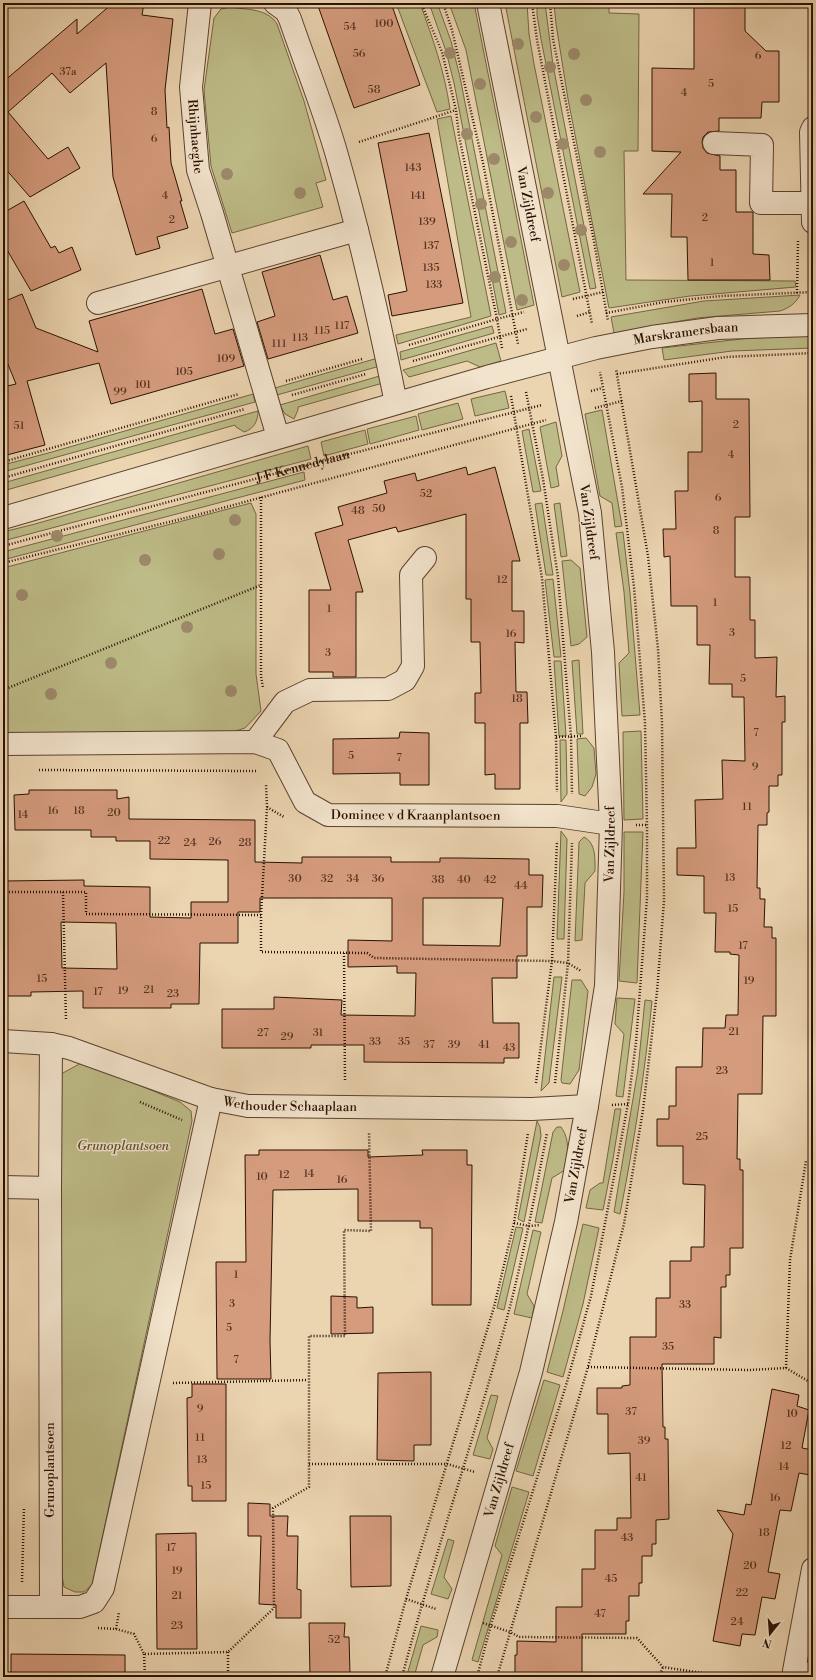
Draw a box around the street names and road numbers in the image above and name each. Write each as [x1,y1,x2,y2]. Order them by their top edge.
street label: Rhijnhaeghe [184,98,207,176]
street label: Van Zijldreef [513,164,543,244]
street label: Marskramersbaan [632,319,739,349]
street label: J F Kennedylaan [253,446,352,487]
street label: Van Zijldreef [576,482,602,562]
street label: Van Zijldreef [601,804,619,884]
street label: Dominee v d Kraanplantsoen [331,807,501,824]
street label: Wethouder Schaaplaan [221,1093,357,1115]
street label: Van Zijldreef [561,1125,591,1206]
street label: Grunoplantsoen [42,1422,58,1518]
street label: Van Zijldreef [481,1440,518,1520]

